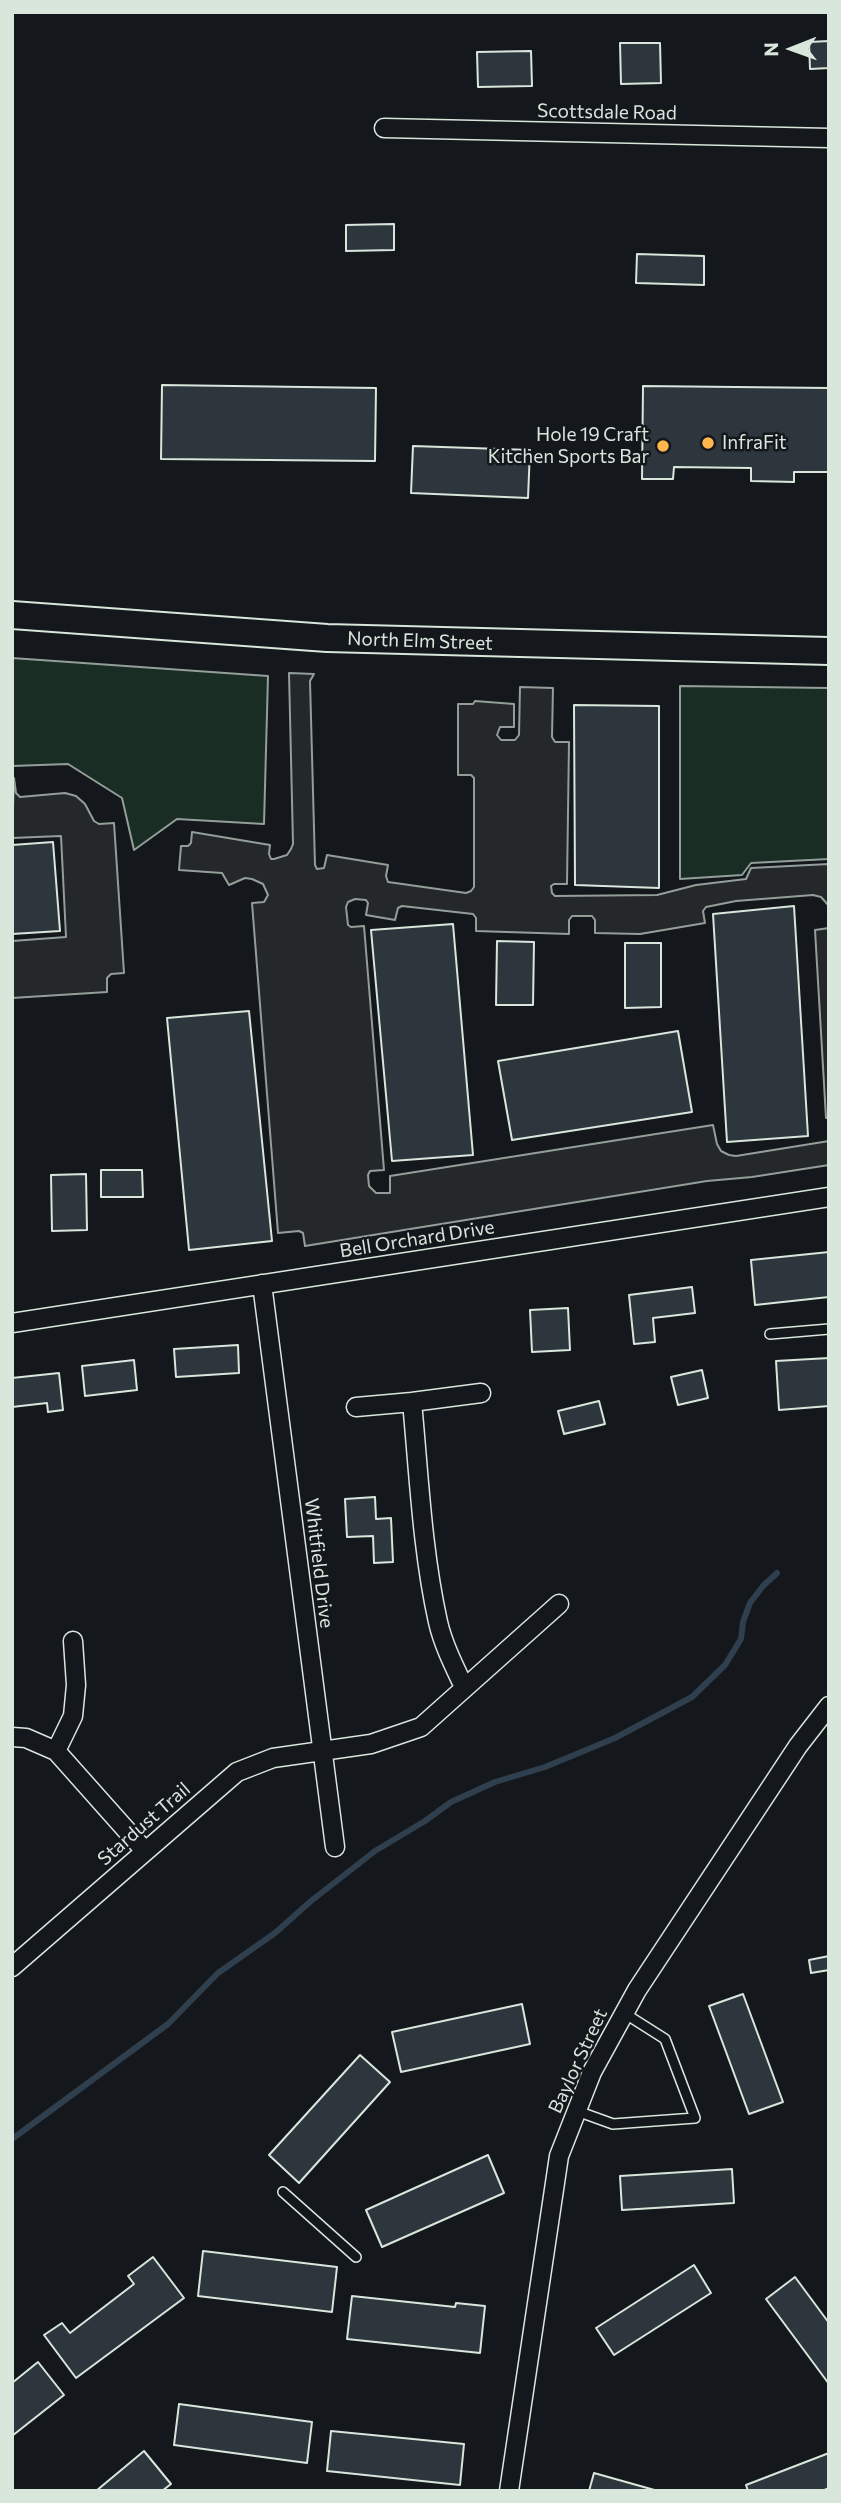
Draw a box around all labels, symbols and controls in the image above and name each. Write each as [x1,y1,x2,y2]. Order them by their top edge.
north arrow [757,14,827,84]
text: N [759,42,782,57]
street label: Scottsdale Road [537,99,677,125]
place label: Hole 19 Craft Kitchen Sports Bar [488,424,649,468]
place label: InfraFit [722,432,787,454]
marker: InfraFit [700,435,716,451]
marker: Hole 19 Craft Kitchen Sports Bar [655,438,671,454]
street label: North Elm Street [347,627,493,655]
street label: Bell Orchard Drive [338,1216,496,1262]
street label: Whitfield Drive [300,1497,338,1629]
street label: Stardust Trail [93,1778,195,1870]
street label: Baylor Street [544,2005,612,2117]

